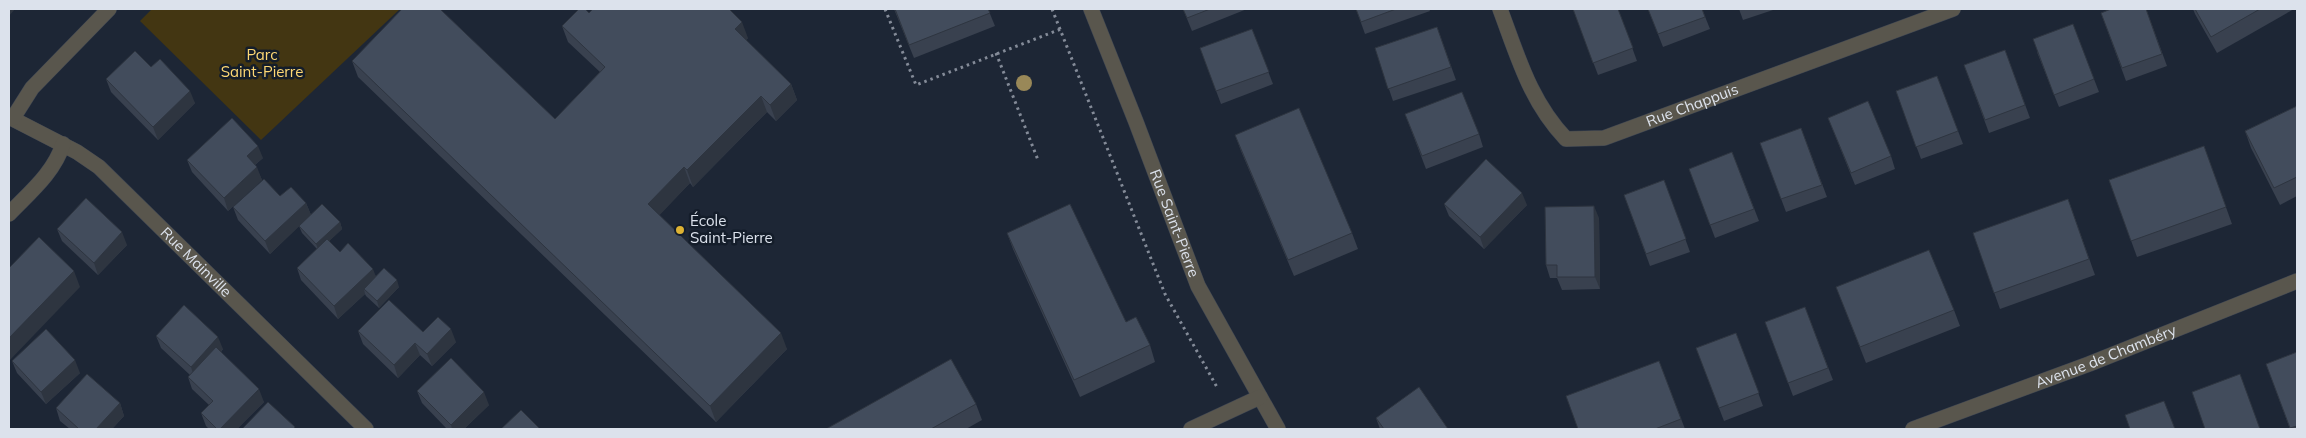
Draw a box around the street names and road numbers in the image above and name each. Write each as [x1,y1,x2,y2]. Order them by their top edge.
street label: Rue Chappuis [1643,79,1741,131]
street label: Rue Saint-Pierre [1146,167,1204,280]
street label: Rue Mainville [157,223,236,301]
street label: Avenue de Chambéry [2033,320,2179,392]

